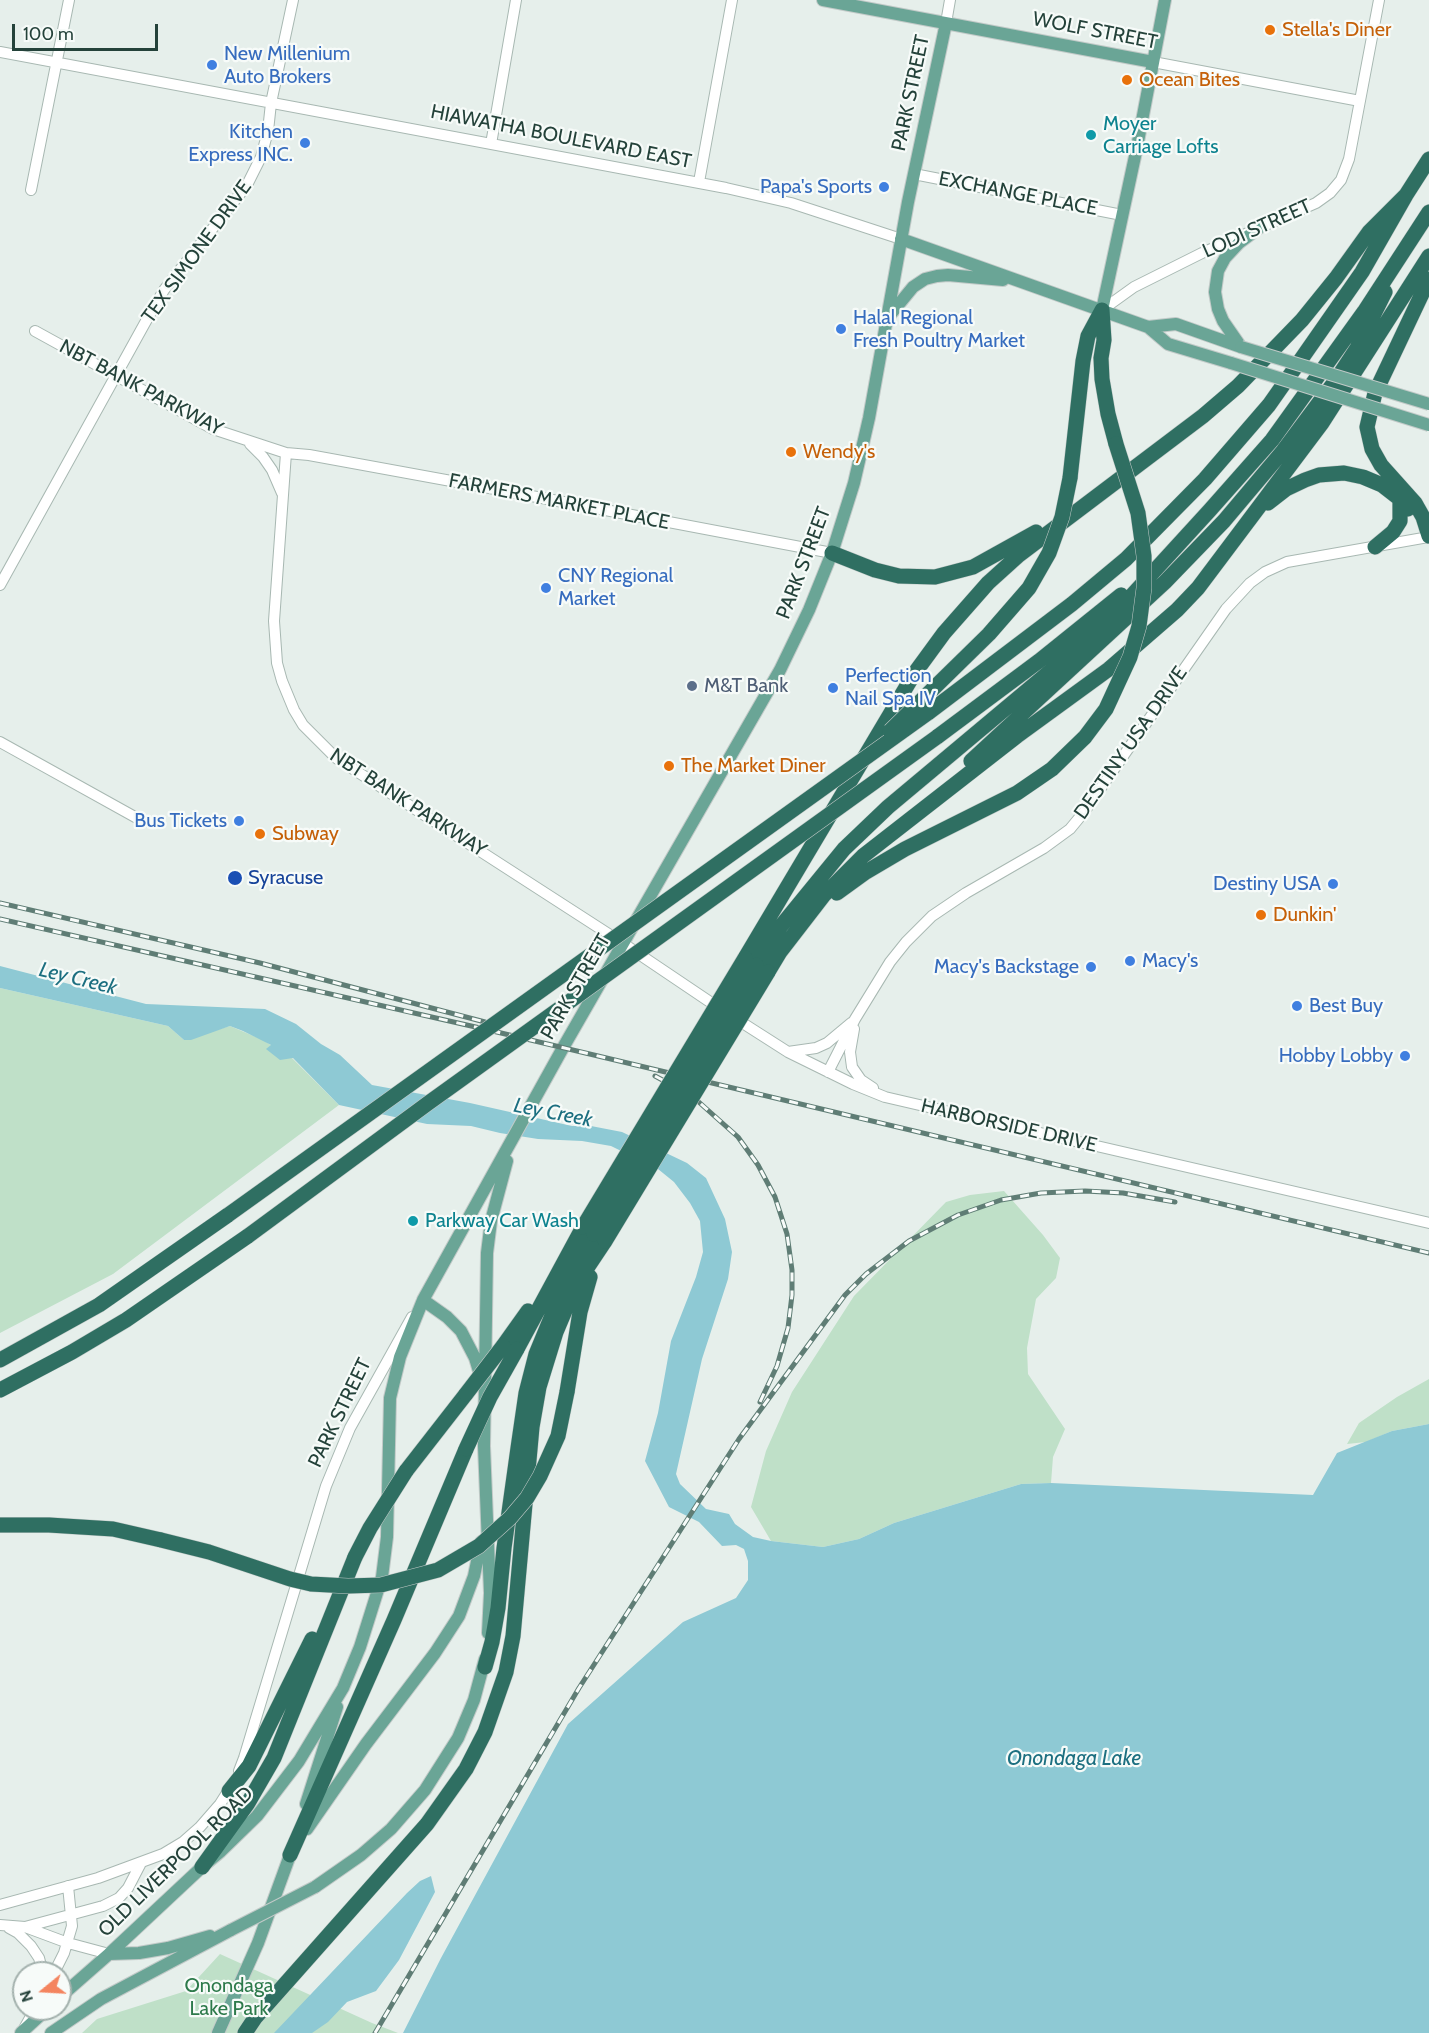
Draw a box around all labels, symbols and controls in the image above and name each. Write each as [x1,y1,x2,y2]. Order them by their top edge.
street label: WOLF STREET [1031,7,1159,55]
scale bar [15,12,160,50]
place label: Stella's Diner [1282,18,1391,42]
text: 100 m [23,23,74,45]
marker: Stella's Diner [1263,23,1277,37]
street label: PARK STREET [887,33,935,153]
place label: New Millenium Auto Brokers [224,42,350,89]
marker: New Millenium Auto Brokers [205,58,219,72]
place label: Ocean Bites [1139,68,1240,92]
marker: Ocean Bites [1120,73,1134,87]
street label: HIAWATHA BOULEVARD EAST [429,100,693,174]
place label: Moyer Carriage Lofts [1103,112,1218,159]
place label: Kitchen Express INC. [188,120,293,167]
marker: Moyer Carriage Lofts [1084,128,1098,142]
marker: Kitchen Express INC. [298,136,312,150]
street label: EXCHANGE PLACE [937,167,1099,221]
place label: Papa's Sports [760,175,872,199]
street label: TEX SIMONE DRIVE [137,176,257,328]
marker: Papa's Sports [877,180,891,194]
street label: LODI STREET [1199,194,1315,264]
place label: Halal Regional Fresh Poultry Market [853,306,1025,353]
marker: Halal Regional Fresh Poultry Market [834,322,848,336]
street label: NBT BANK PARKWAY [55,335,227,441]
place label: Wendy's [803,440,875,464]
marker: Wendy's [784,445,798,459]
street label: FARMERS MARKET PLACE [447,469,671,535]
street label: PARK STREET [772,504,836,622]
place label: CNY Regional Market [558,564,673,611]
marker: CNY Regional Market [539,581,553,595]
street label: DESTINY USA DRIVE [1069,662,1193,824]
place label: Perfection Nail Spa IV [845,664,936,711]
place label: M&T Bank [704,674,788,698]
marker: M&T Bank [685,679,699,693]
marker: Perfection Nail Spa IV [826,681,840,695]
street label: NBT BANK PARKWAY [325,743,491,863]
place label: The Market Diner [681,754,826,778]
marker: The Market Diner [662,759,676,773]
place label: Bus Tickets [134,809,227,833]
marker: Bus Tickets [232,814,246,828]
place label: Subway [272,822,339,846]
marker: Subway [253,827,267,841]
place label: Syracuse [248,866,323,890]
marker: Syracuse [226,869,244,887]
place label: Destiny USA [1213,872,1321,896]
marker: Destiny USA [1326,877,1340,891]
place label: Dunkin' [1273,903,1337,927]
marker: Dunkin' [1254,908,1268,922]
street label: PARK STREET [536,930,616,1044]
place label: Macy's [1142,949,1198,973]
marker: Macy's [1123,954,1137,968]
place label: Macy's Backstage [934,955,1079,979]
water label: Ley Creek [36,957,120,1001]
marker: Macy's Backstage [1084,960,1098,974]
place label: Best Buy [1309,994,1383,1018]
marker: Best Buy [1290,999,1304,1013]
place label: Hobby Lobby [1279,1044,1393,1068]
marker: Hobby Lobby [1398,1049,1412,1063]
water label: Ley Creek [512,1093,594,1133]
street label: HARBORSIDE DRIVE [919,1094,1099,1158]
place label: Parkway Car Wash [425,1209,579,1233]
marker: Parkway Car Wash [406,1214,420,1228]
street label: PARK STREET [303,1355,377,1471]
water label: Onondaga Lake [1007,1746,1141,1772]
street label: OLD LIVERPOOL ROAD [94,1782,258,1942]
north arrow [12,1961,72,2021]
park label: Onondaga Lake Park [185,1974,273,2021]
text: N [16,1988,37,2004]

